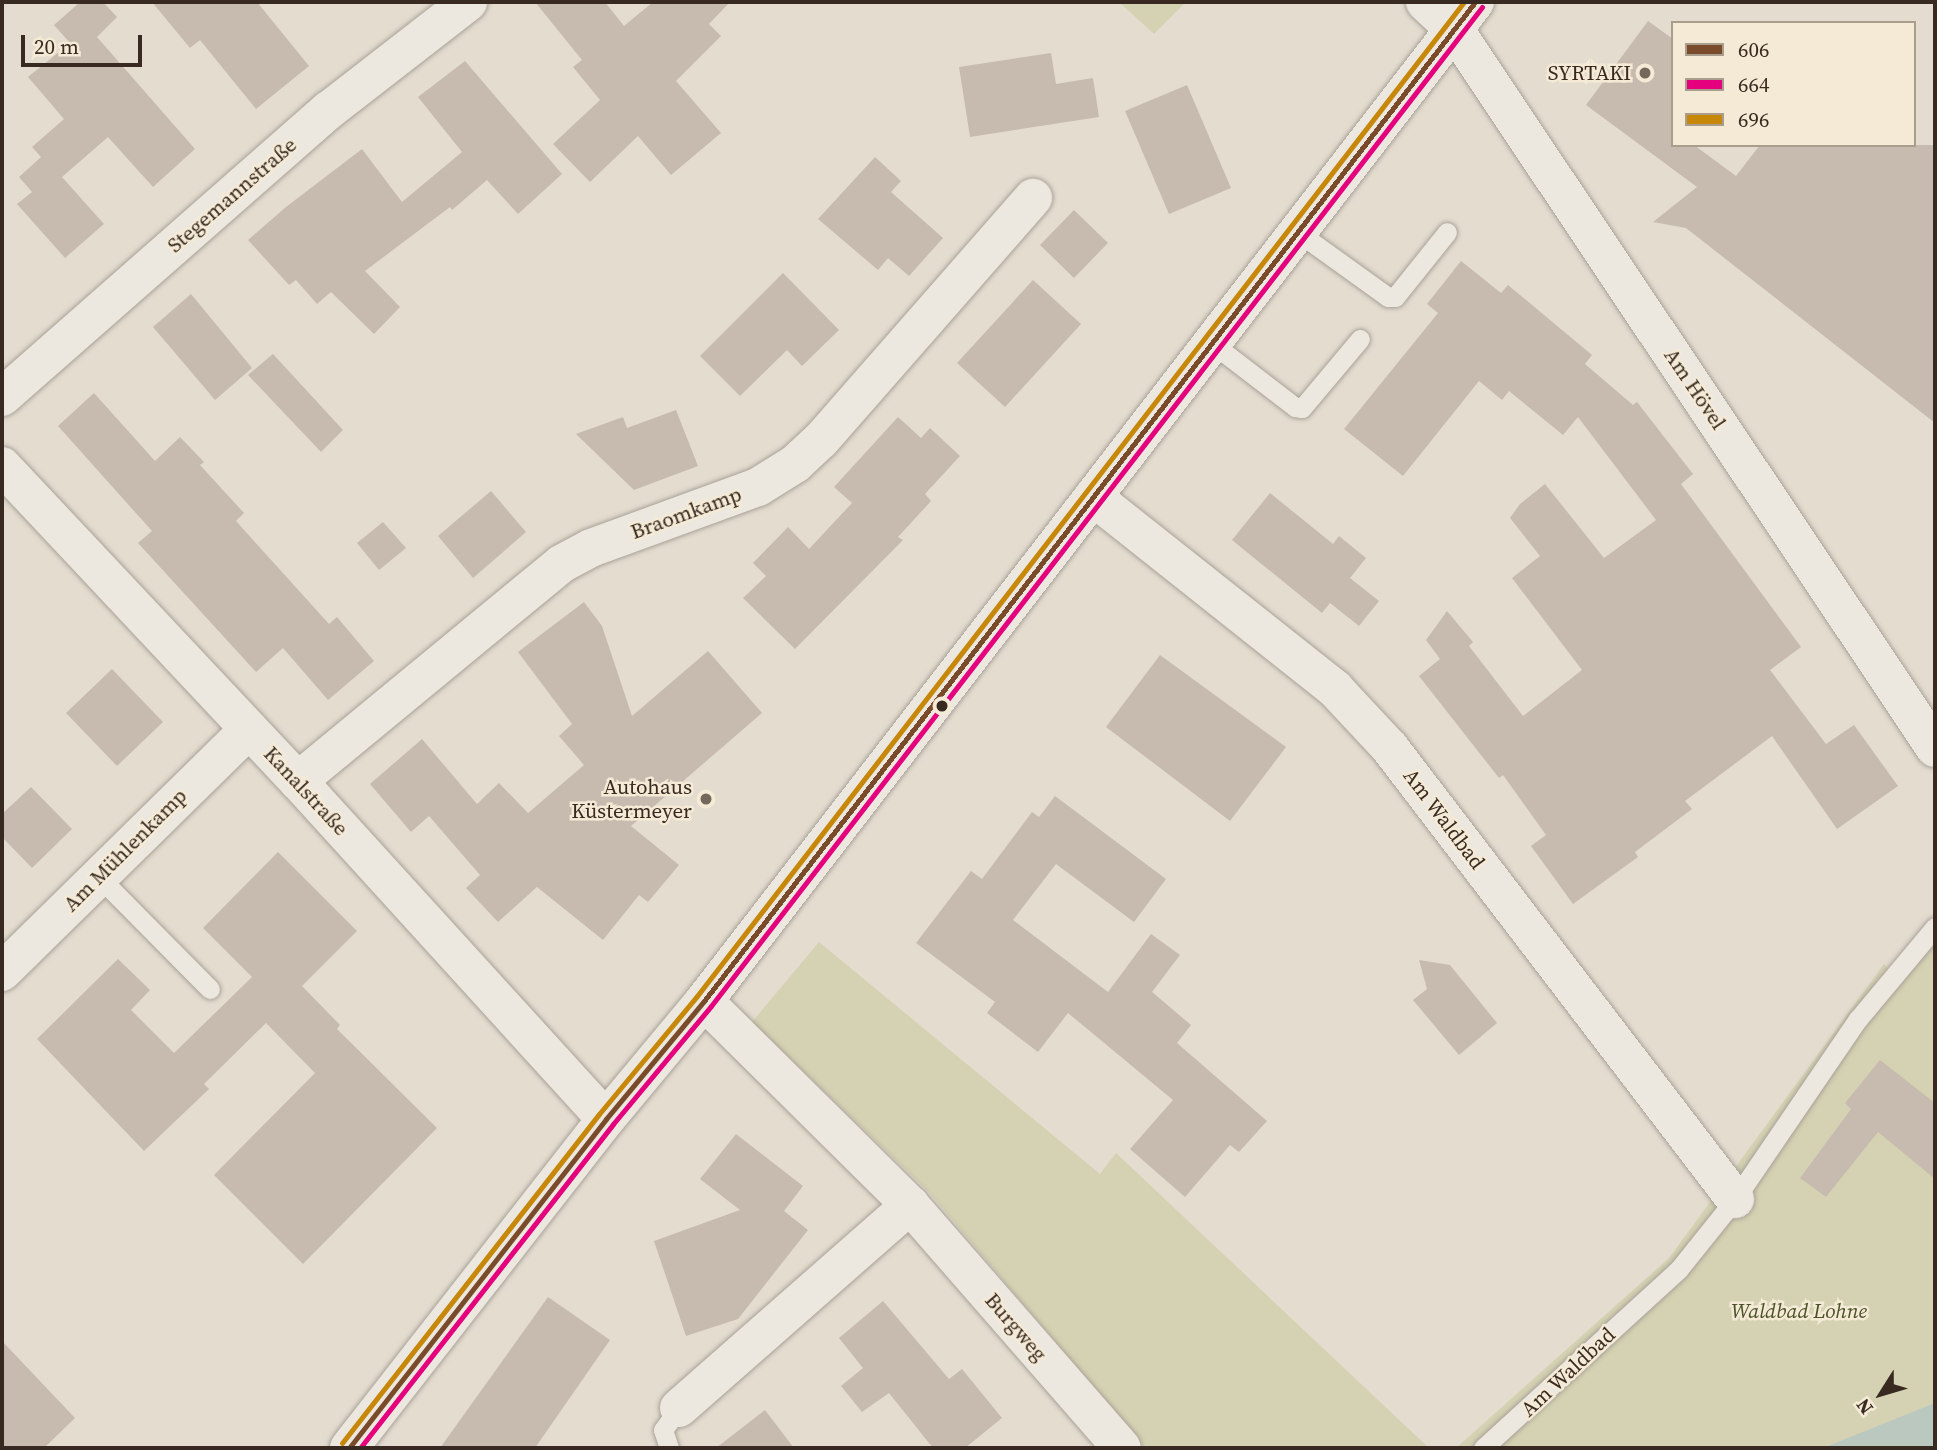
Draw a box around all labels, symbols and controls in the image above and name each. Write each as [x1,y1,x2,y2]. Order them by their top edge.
scale bar [24,21,145,65]
legend [1671,21,1916,147]
text: 20 m [34,32,79,61]
text: 606 [1738,35,1770,64]
place label: SYRTAKI [1548,60,1631,86]
marker: SYRTAKI [1637,65,1653,81]
text: 664 [1738,70,1770,99]
text: 696 [1738,105,1770,134]
street label: Stegemannstraße [162,132,302,258]
street label: Am Hövel [1659,344,1731,434]
street label: Braomkamp [627,481,745,545]
unlabelled marker [935,699,949,713]
street label: Kanalstraße [258,741,354,841]
street label: Am Waldbad [1398,763,1490,875]
place label: Autohaus Küstermeyer [571,774,692,824]
street label: Am Mühlenkamp [58,783,192,917]
marker: Autohaus Küstermeyer [698,791,714,807]
street label: Burgweg [980,1288,1052,1366]
park label: Waldbad Lohne [1731,1298,1867,1324]
street label: Am Waldbad [1516,1322,1620,1422]
north arrow [1846,1359,1916,1429]
text: N [1850,1393,1879,1420]

